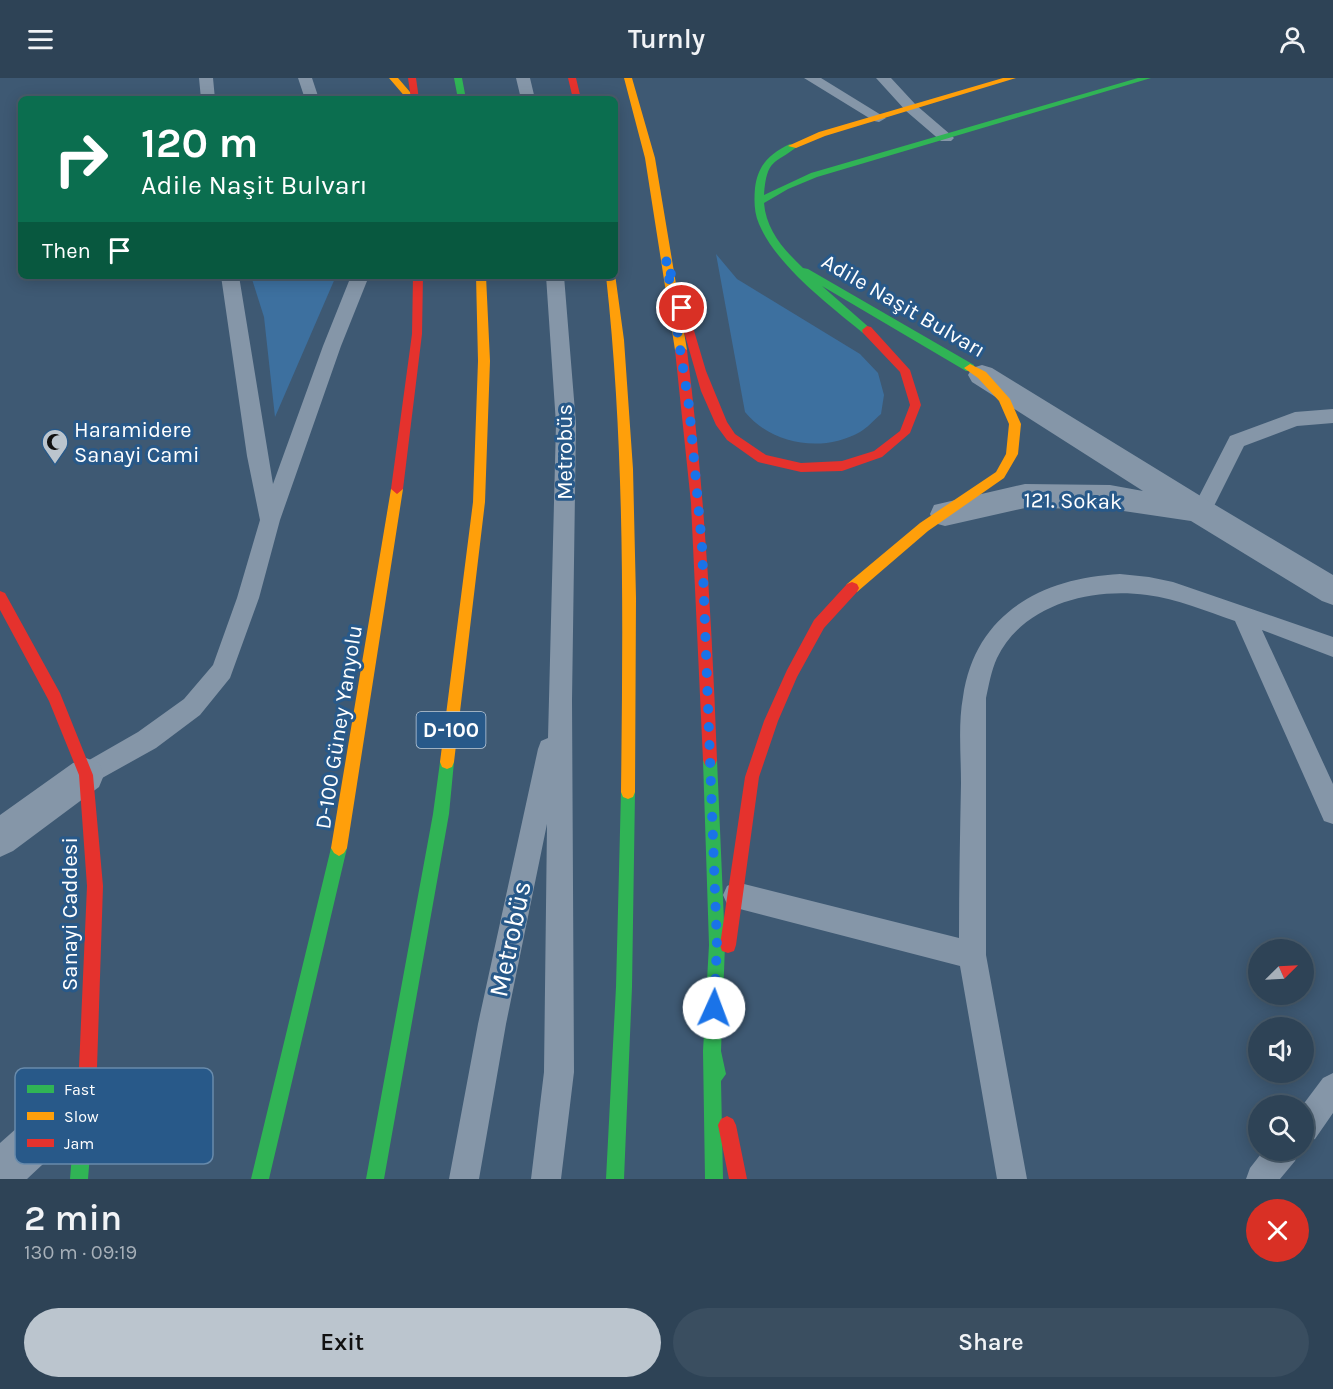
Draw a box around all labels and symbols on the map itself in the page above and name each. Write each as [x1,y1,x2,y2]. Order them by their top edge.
street label: Adile Naşit Bulvarı [817,248,990,363]
pin [656,282,707,333]
street label: Metrobüs [552,404,578,500]
place label: Haramidere Sanayi Cami [74,417,200,468]
mosque icon: Haramidere Sanayi Cami [40,427,70,465]
street label: 121. Sokak [1023,487,1123,515]
street label: D-100 Güney Yanyolu [310,623,368,831]
road number: D-100 [416,712,486,748]
street label: Sanayi Caddesi [57,837,83,991]
street label: Metrobüs [482,878,538,1000]
north arrow [1248,939,1314,1005]
position arrow [682,976,746,1040]
legend [15,1068,213,1164]
text: Fast [64,1080,95,1099]
text: Slow [64,1107,99,1126]
text: Jam [64,1134,94,1153]

